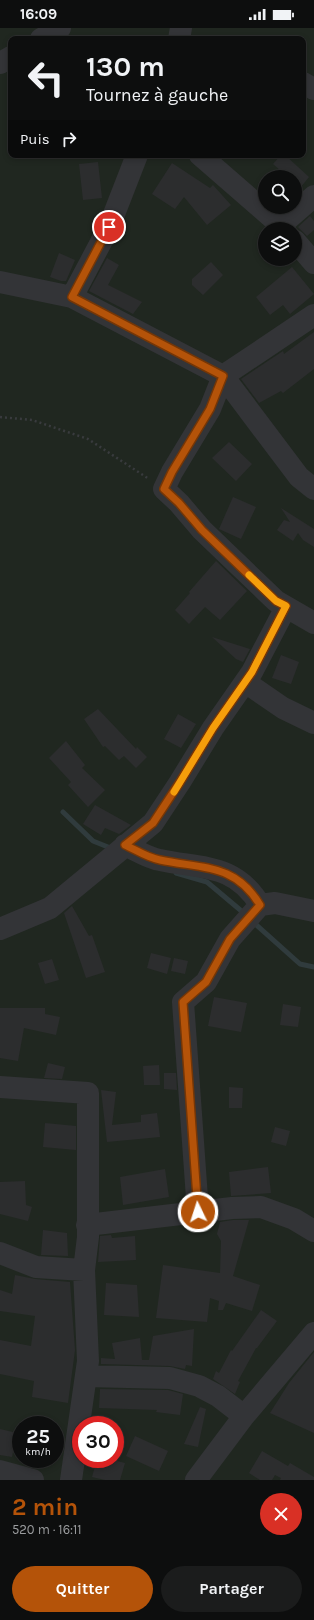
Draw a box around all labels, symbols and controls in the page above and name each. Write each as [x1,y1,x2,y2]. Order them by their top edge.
text: 16:09 [20,5,57,23]
text: 130 m [86,50,165,83]
icon: left [20,52,72,104]
text: Tournez à gauche [86,84,228,106]
icon: right [58,128,80,150]
text: Puis [20,130,50,148]
map controls [258,170,302,266]
button: search [258,170,302,214]
pin [92,210,126,244]
icon: arrive [98,216,120,238]
button: layers [258,222,302,266]
position arrow [177,1191,219,1233]
speed limit sign: 30 [72,1416,124,1468]
text: 25 [26,1425,50,1448]
text: km/h [25,1446,51,1458]
text: 2 min [12,1493,78,1521]
button: close [260,1493,302,1535]
text: 520 m · 16:11 [12,1522,82,1537]
button: Quitter [12,1566,153,1612]
button: Partager [161,1566,302,1612]

